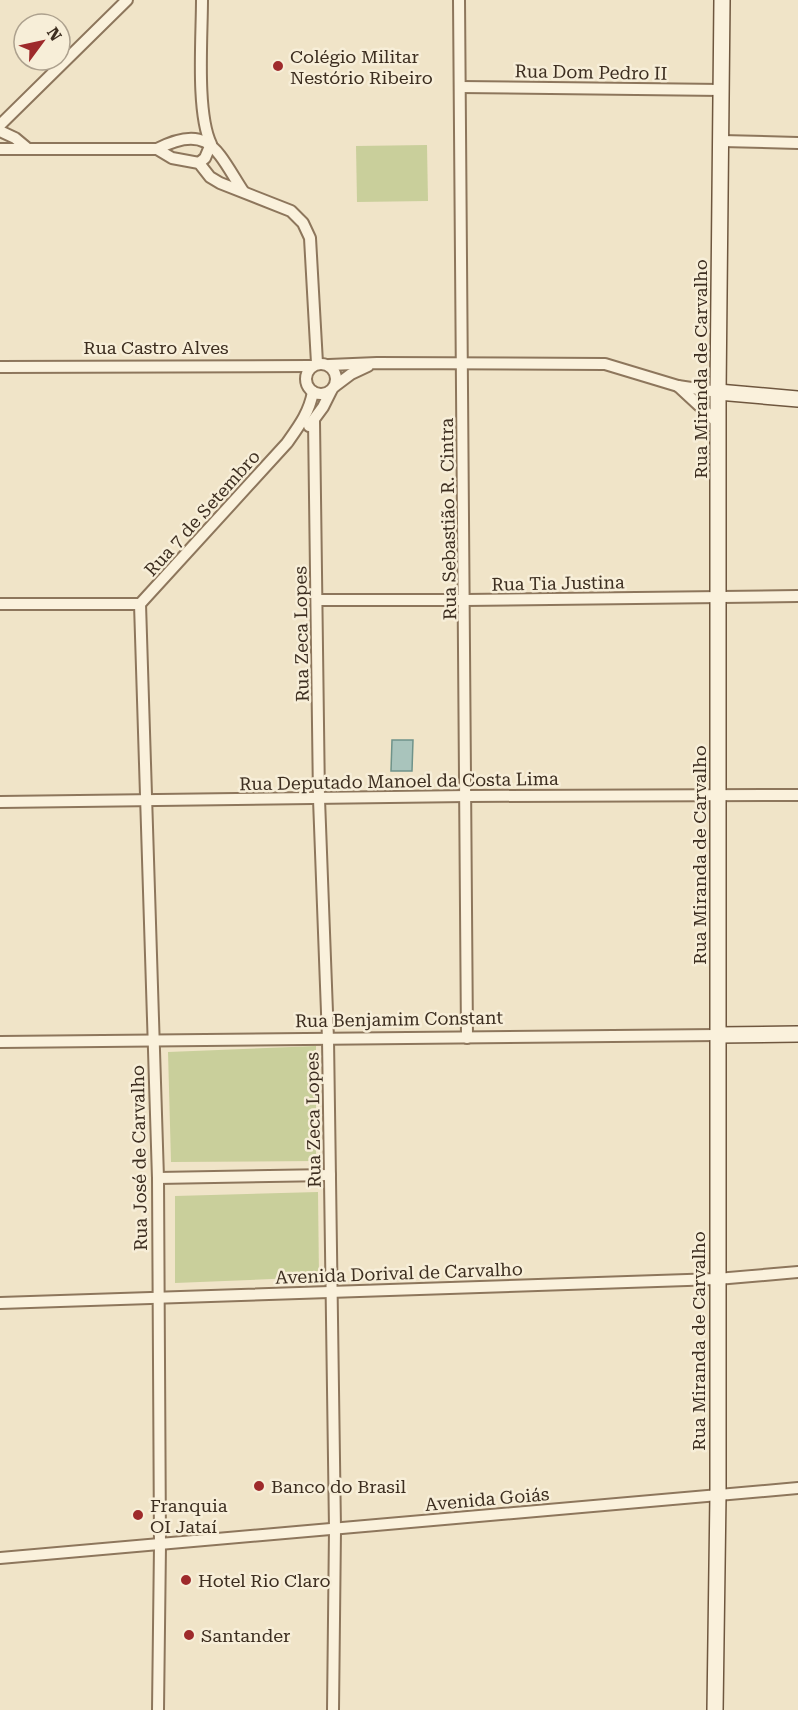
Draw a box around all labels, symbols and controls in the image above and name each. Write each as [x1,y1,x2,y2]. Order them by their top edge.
north arrow [12,12,72,72]
text: N [43,24,65,44]
place label: Colégio Militar Nestório Ribeiro [290,46,433,88]
marker: Colégio Militar Nestório Ribeiro [271,59,285,73]
street label: Rua Dom Pedro II [514,60,668,84]
street label: Rua Miranda de Carvalho [690,259,711,479]
street label: Rua Castro Alves [83,337,229,358]
street label: Rua Sebastião R. Cintra [436,418,460,620]
street label: Rua 7 de Setembro [140,446,264,580]
street label: Rua Zeca Lopes [289,566,313,702]
street label: Rua Tia Justina [491,571,625,595]
street label: Rua Miranda de Carvalho [689,745,710,965]
street label: Rua Deputado Manoel da Costa Lima [239,768,559,794]
street label: Rua Benjamim Constant [295,1007,504,1031]
street label: Rua Zeca Lopes [301,1052,325,1188]
street label: Rua José de Carvalho [127,1065,151,1251]
street label: Rua Miranda de Carvalho [688,1231,709,1451]
street label: Avenida Dorival de Carvalho [275,1258,523,1288]
place label: Banco do Brasil [271,1476,406,1497]
marker: Banco do Brasil [252,1479,266,1493]
street label: Avenida Goiás [424,1483,550,1515]
place label: Franquia OI Jataí [150,1495,228,1537]
marker: Franquia OI Jataí [131,1508,145,1522]
place label: Hotel Rio Claro [198,1570,331,1591]
marker: Hotel Rio Claro [179,1573,193,1587]
place label: Santander [201,1625,290,1646]
marker: Santander [182,1628,196,1642]

